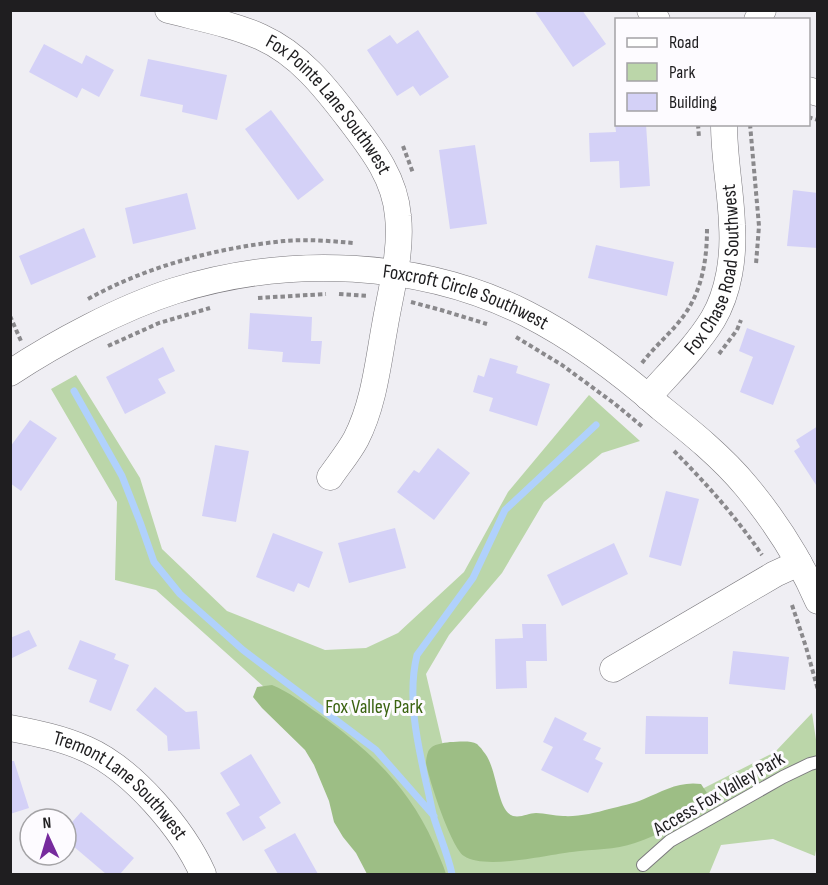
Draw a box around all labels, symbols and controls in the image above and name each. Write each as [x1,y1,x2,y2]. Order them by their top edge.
legend [615,18,810,126]
street label: Fox Pointe Lane Southwest [262,30,396,179]
text: Road [669,32,699,53]
text: Park [669,62,695,83]
text: Building [669,92,717,113]
street label: Fox Chase Road Southwest [679,183,744,360]
street label: Foxcroft Circle Southwest [381,259,553,335]
park label: Fox Valley Park [325,695,423,719]
street label: Tremont Lane Southwest [50,726,192,844]
street label: Access Fox Valley Park [648,746,789,842]
north arrow [18,807,78,867]
text: N [42,814,52,833]

